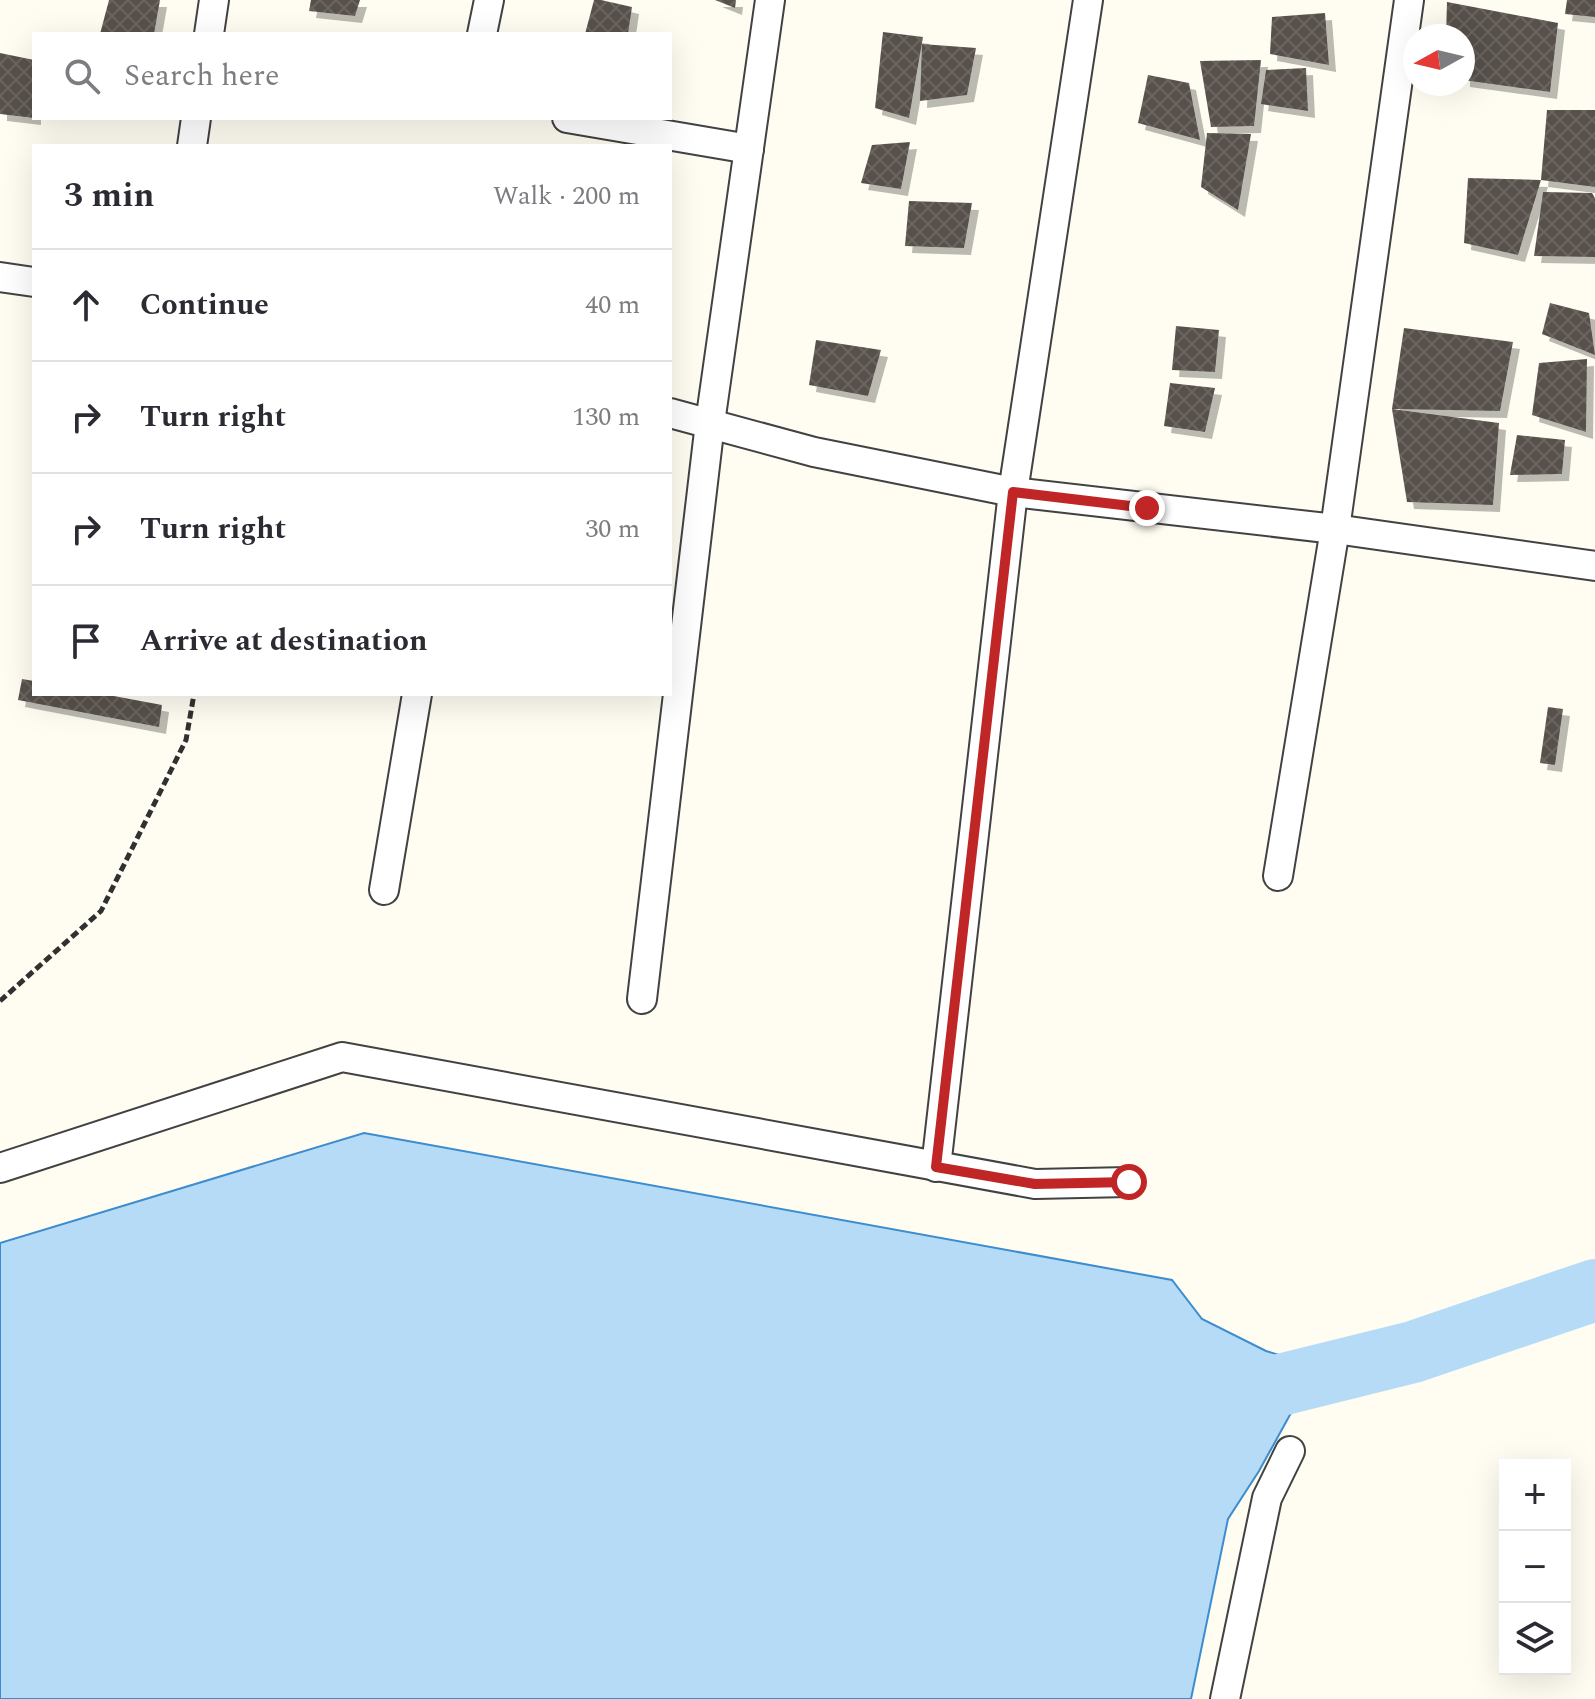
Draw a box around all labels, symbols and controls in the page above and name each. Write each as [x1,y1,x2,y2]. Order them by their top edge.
north arrow [1403,24,1475,96]
search box [32,32,672,120]
text: Search here [124,53,280,99]
icon: search [60,54,104,98]
text: 3 min [64,170,154,222]
text: Walk · 200 m [493,176,640,216]
text: Continue [140,282,269,328]
icon: ahead [64,283,108,327]
text: 40 m [585,285,640,325]
text: Turn right [140,394,286,440]
icon: right [64,395,108,439]
text: 130 m [572,397,640,437]
route end [1129,490,1165,526]
text: Turn right [140,506,286,552]
icon: right [64,507,108,551]
text: 30 m [585,509,640,549]
text: Arrive at destination [140,618,427,664]
icon: arrive [64,619,108,663]
route start [1111,1164,1147,1200]
map controls [1499,1459,1571,1675]
button: + [1499,1459,1571,1531]
button: − [1499,1531,1571,1603]
button: layers [1499,1603,1571,1675]

